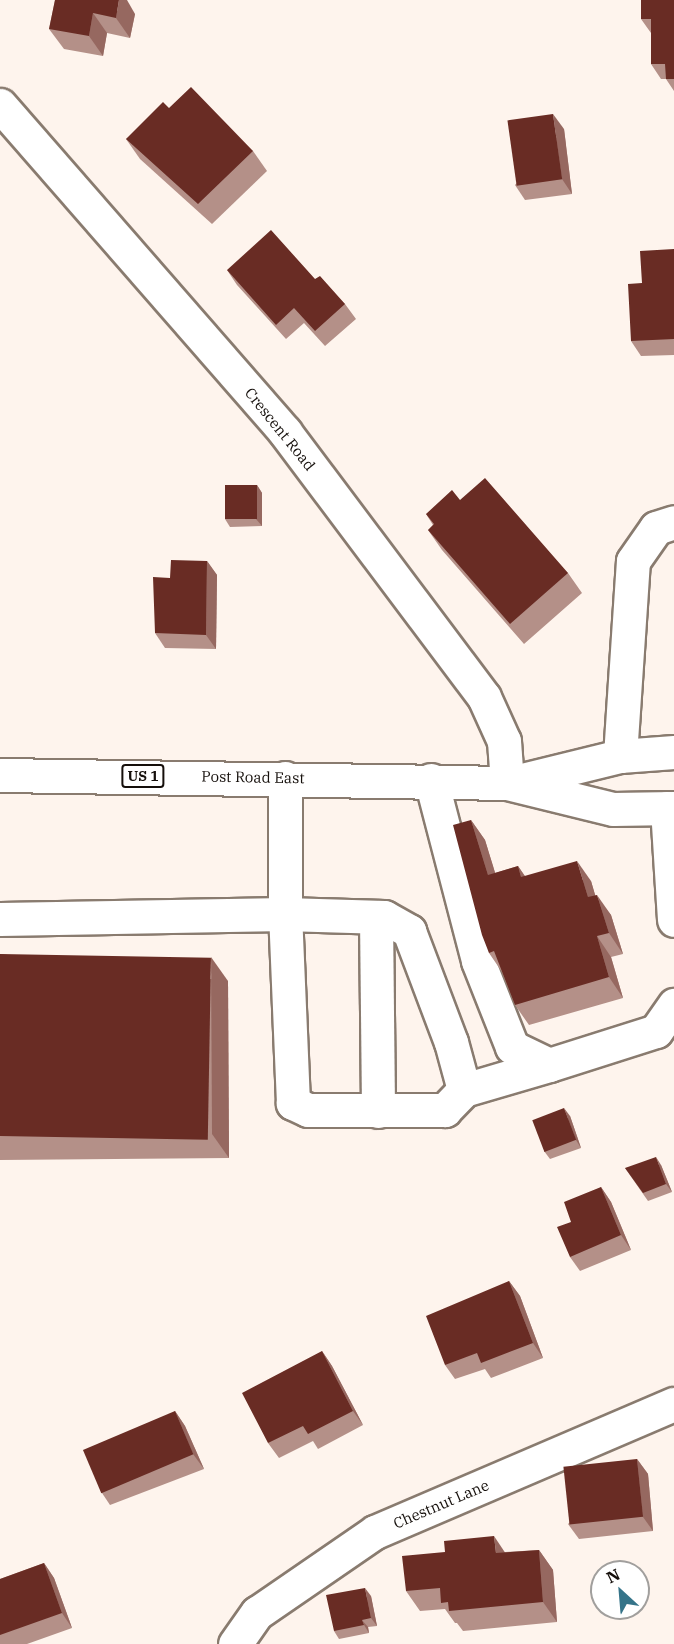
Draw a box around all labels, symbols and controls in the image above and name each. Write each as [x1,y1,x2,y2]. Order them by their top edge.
street label: Crescent Road [241,384,319,474]
road number: US 1 [120,765,166,787]
street label: Post Road East [201,767,305,787]
street label: Chestnut Lane [391,1476,491,1532]
north arrow [590,1560,650,1620]
text: N [603,1564,623,1587]

